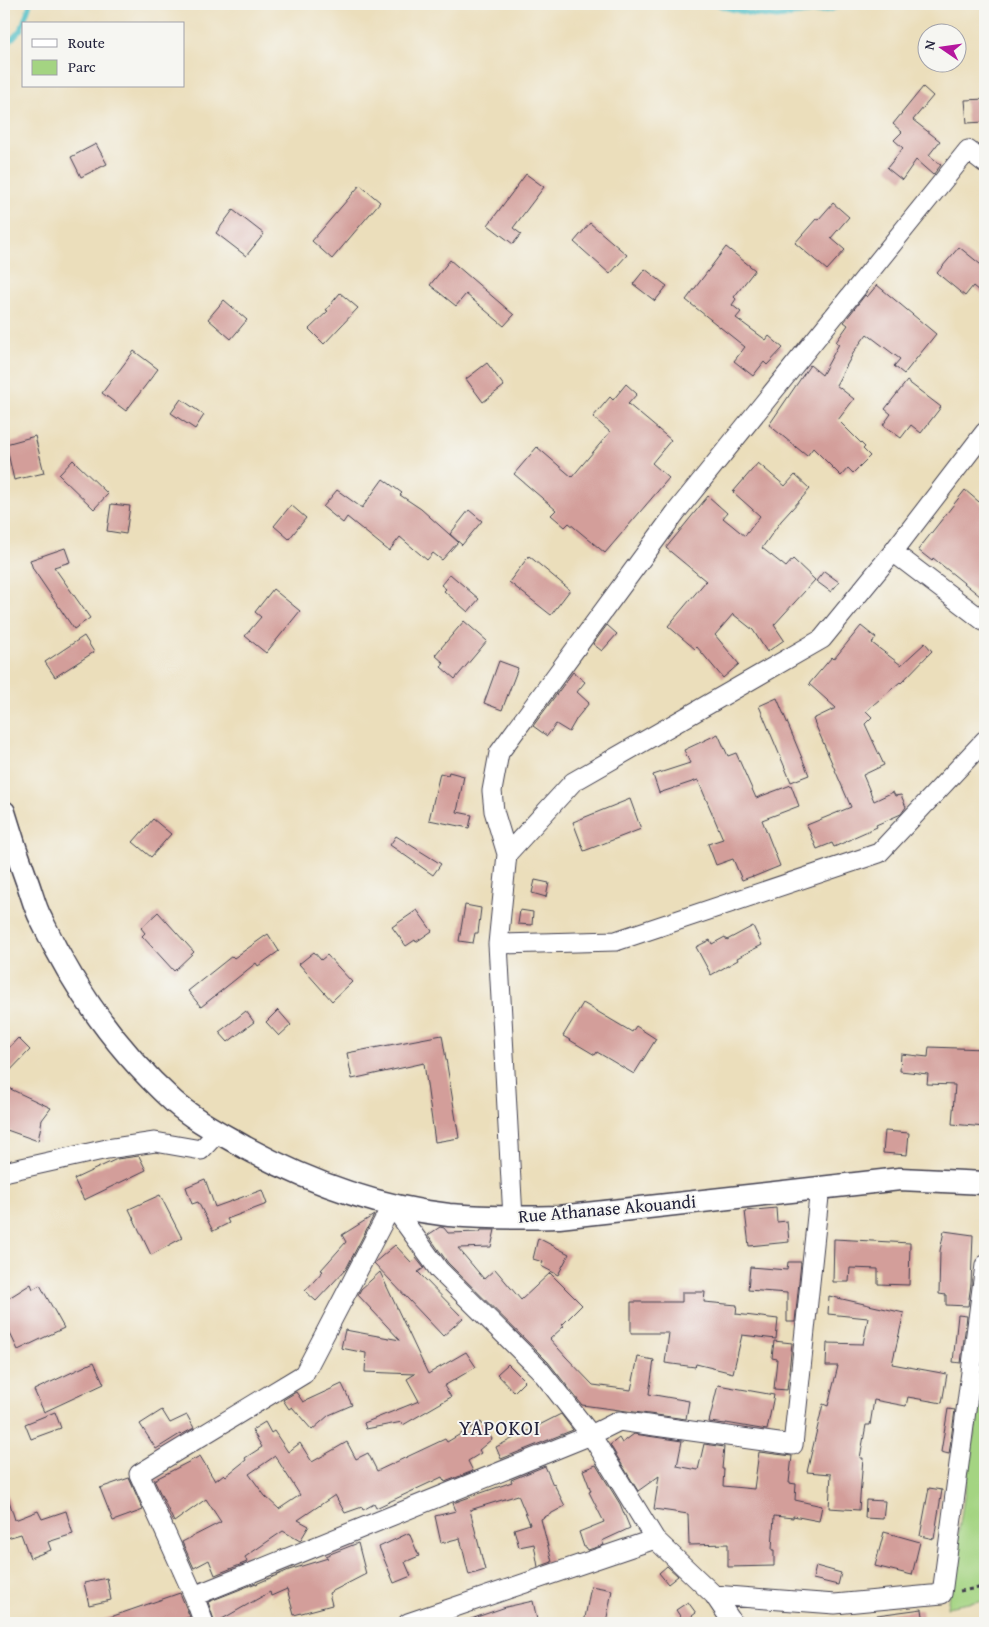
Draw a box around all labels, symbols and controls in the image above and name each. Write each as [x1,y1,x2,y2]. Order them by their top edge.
legend [22,22,185,88]
north arrow [916,22,966,72]
text: Route [68,32,105,53]
text: N [919,38,940,52]
text: Parc [68,56,96,77]
street label: Rue Athanase Akouandi [517,1187,697,1230]
district label: YAPOKOI [459,1413,541,1442]

